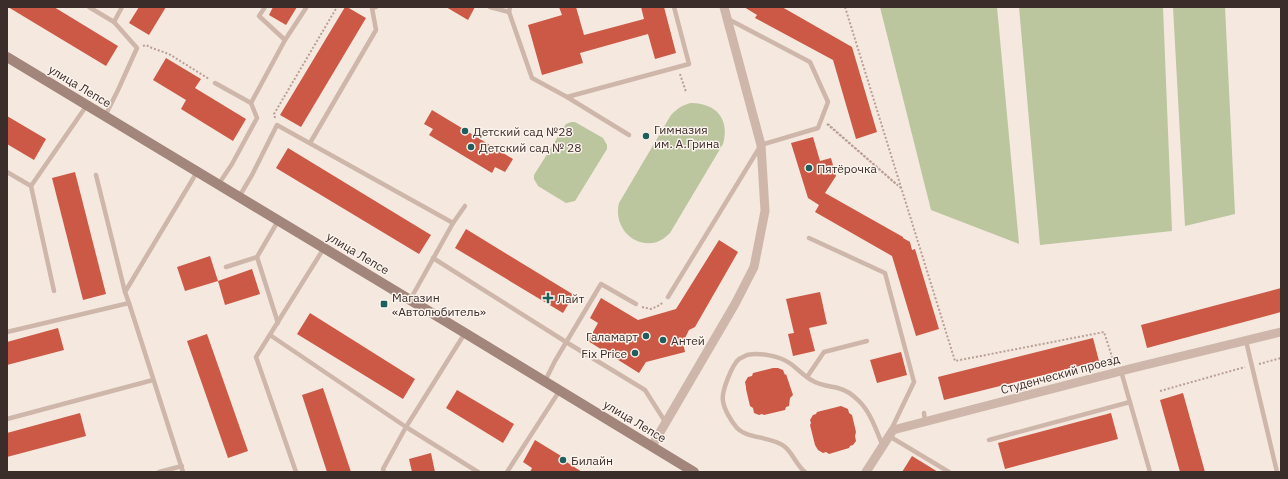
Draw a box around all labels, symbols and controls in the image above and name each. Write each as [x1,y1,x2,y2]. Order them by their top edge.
street label: улица Лепсе [46,61,114,111]
place label: Гимназия им. А.Грина [654,122,720,151]
place label: Детский сад №28 [473,124,573,139]
marker: Детский сад №28 [460,126,470,136]
marker: Гимназия им. А.Грина [641,131,651,141]
place label: Детский сад № 28 [479,140,581,155]
marker: Детский сад № 28 [466,142,476,152]
place label: Пятёрочка [817,161,877,176]
marker: Пятёрочка [804,163,814,173]
street label: улица Лепсе [324,228,392,278]
place label: Магазин «Автолюбитель» [392,290,486,319]
place label: Лайт [557,291,585,306]
marker: Лайт [542,292,554,304]
marker: Магазин «Автолюбитель» [379,299,389,309]
place label: Галамарт [586,329,638,344]
marker: Галамарт [641,331,651,341]
place label: Антей [671,333,705,348]
marker: Антей [658,335,668,345]
place label: Fix Price [581,346,627,361]
marker: Fix Price [630,348,640,358]
street label: Студенческий проезд [999,351,1121,397]
street label: улица Лепсе [601,396,669,446]
place label: Билайн [571,453,613,468]
marker: Билайн [558,455,568,465]

